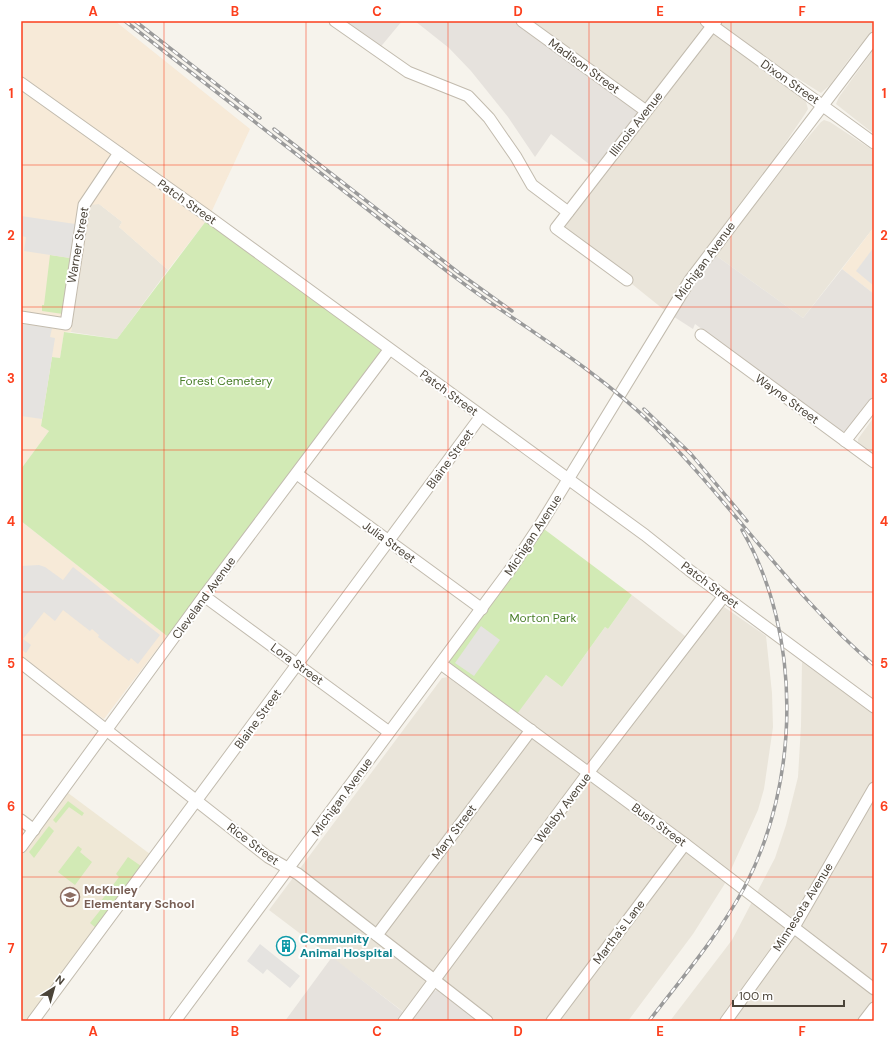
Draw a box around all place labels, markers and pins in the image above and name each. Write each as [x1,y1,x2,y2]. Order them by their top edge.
place label: McKinley Elementary School [84,882,194,912]
school or university icon: McKinley Elementary School [59,886,81,908]
place label: Community Animal Hospital [300,931,392,961]
building icon: Community Animal Hospital [275,935,297,957]

